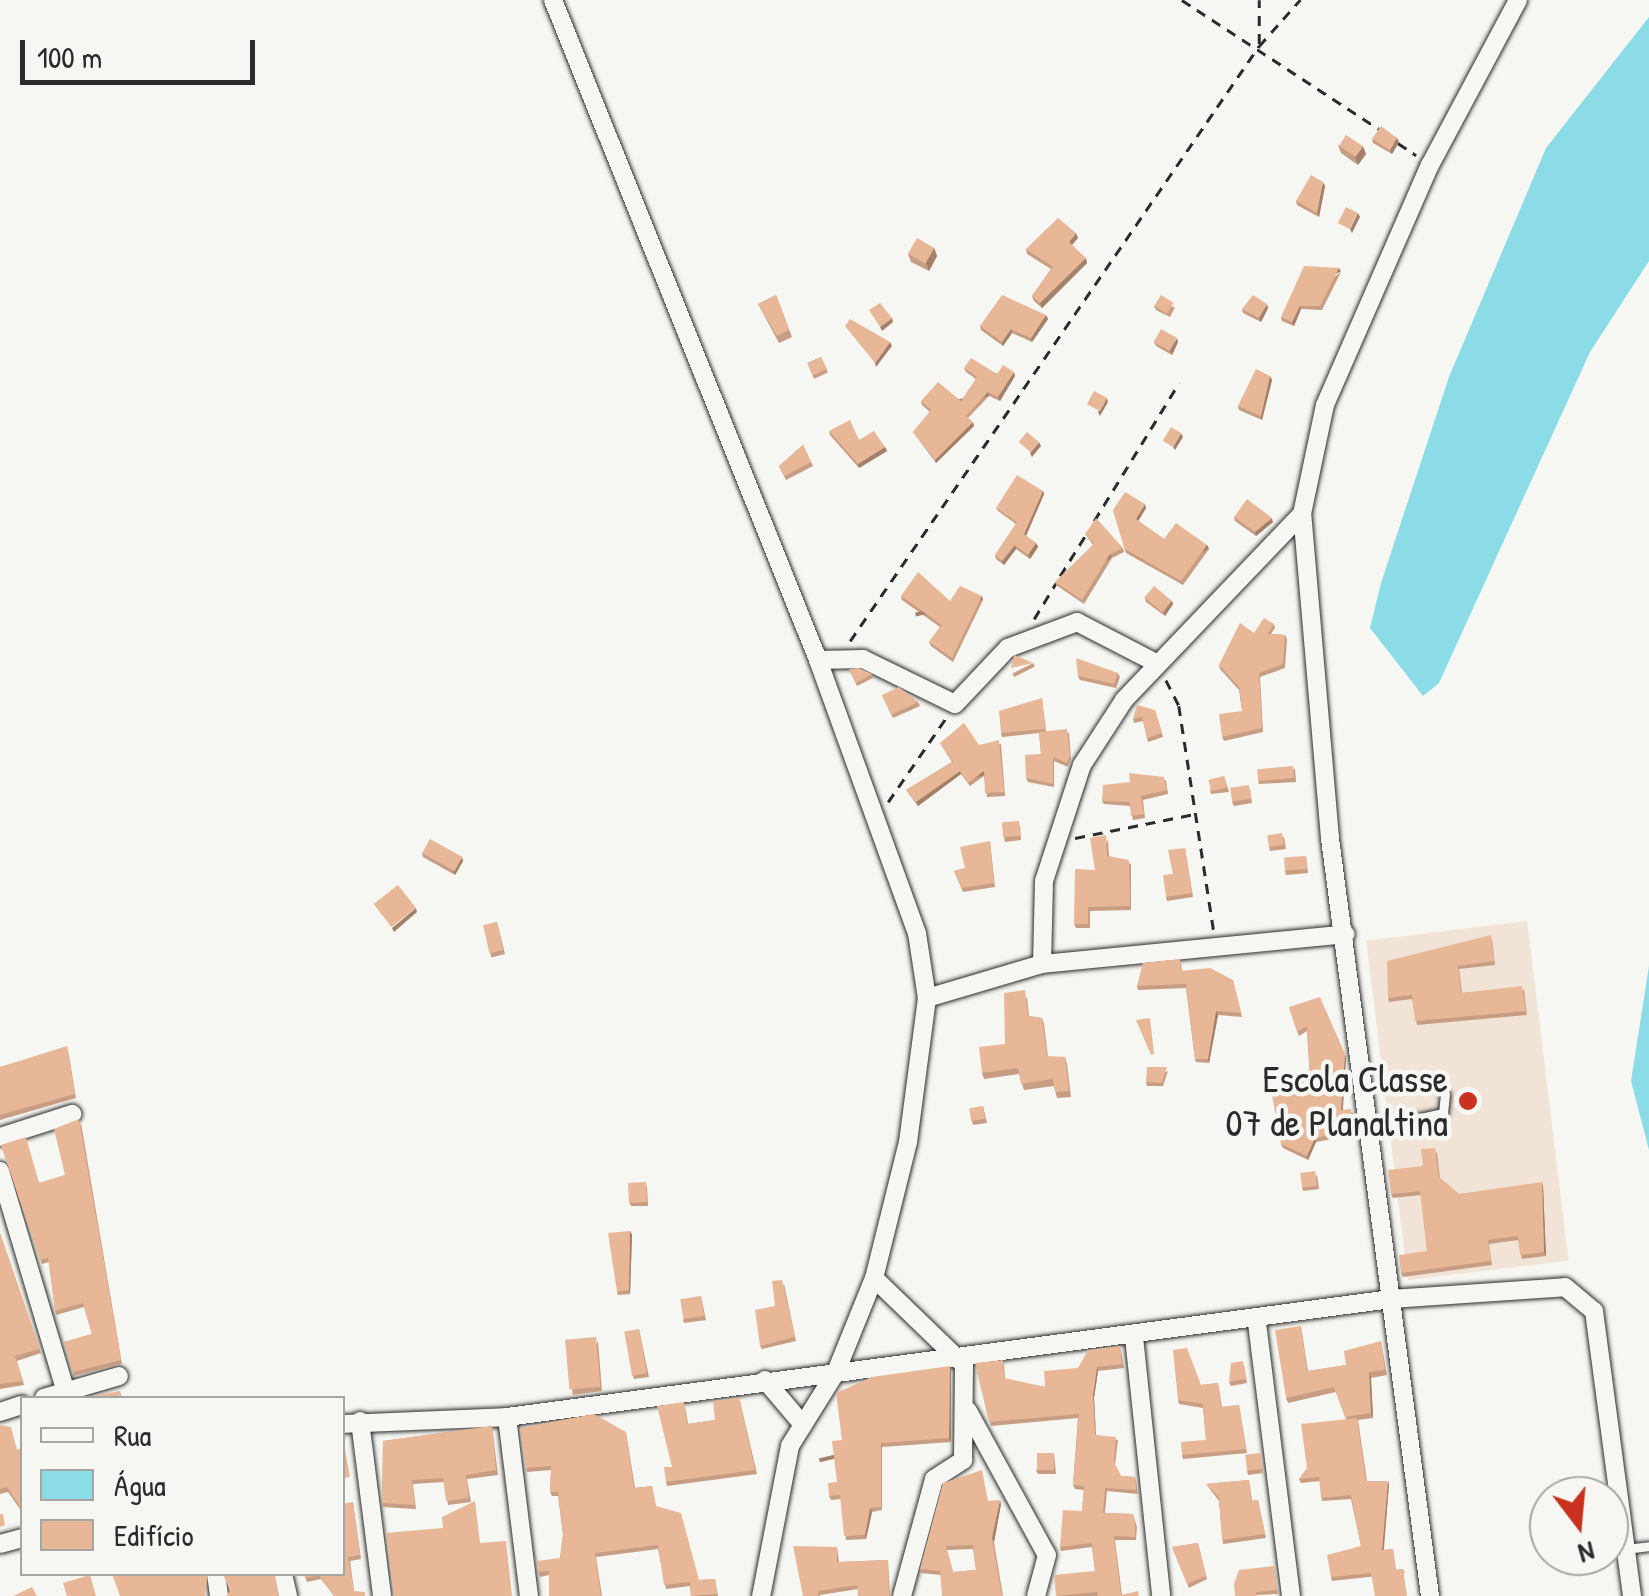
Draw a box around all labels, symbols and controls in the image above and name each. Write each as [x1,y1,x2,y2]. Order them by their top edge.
scale bar [25,20,260,82]
text: 100 m [37,37,102,77]
place label: Escola Classe 07 de Planaltina [1226,1056,1448,1146]
marker: Escola Classe 07 de Planaltina [1457,1090,1479,1112]
legend [20,1396,345,1576]
text: Rua [114,1415,151,1455]
text: Água [114,1465,166,1505]
north arrow [1529,1476,1629,1576]
text: Edifício [114,1515,194,1555]
text: N [1574,1533,1599,1573]

